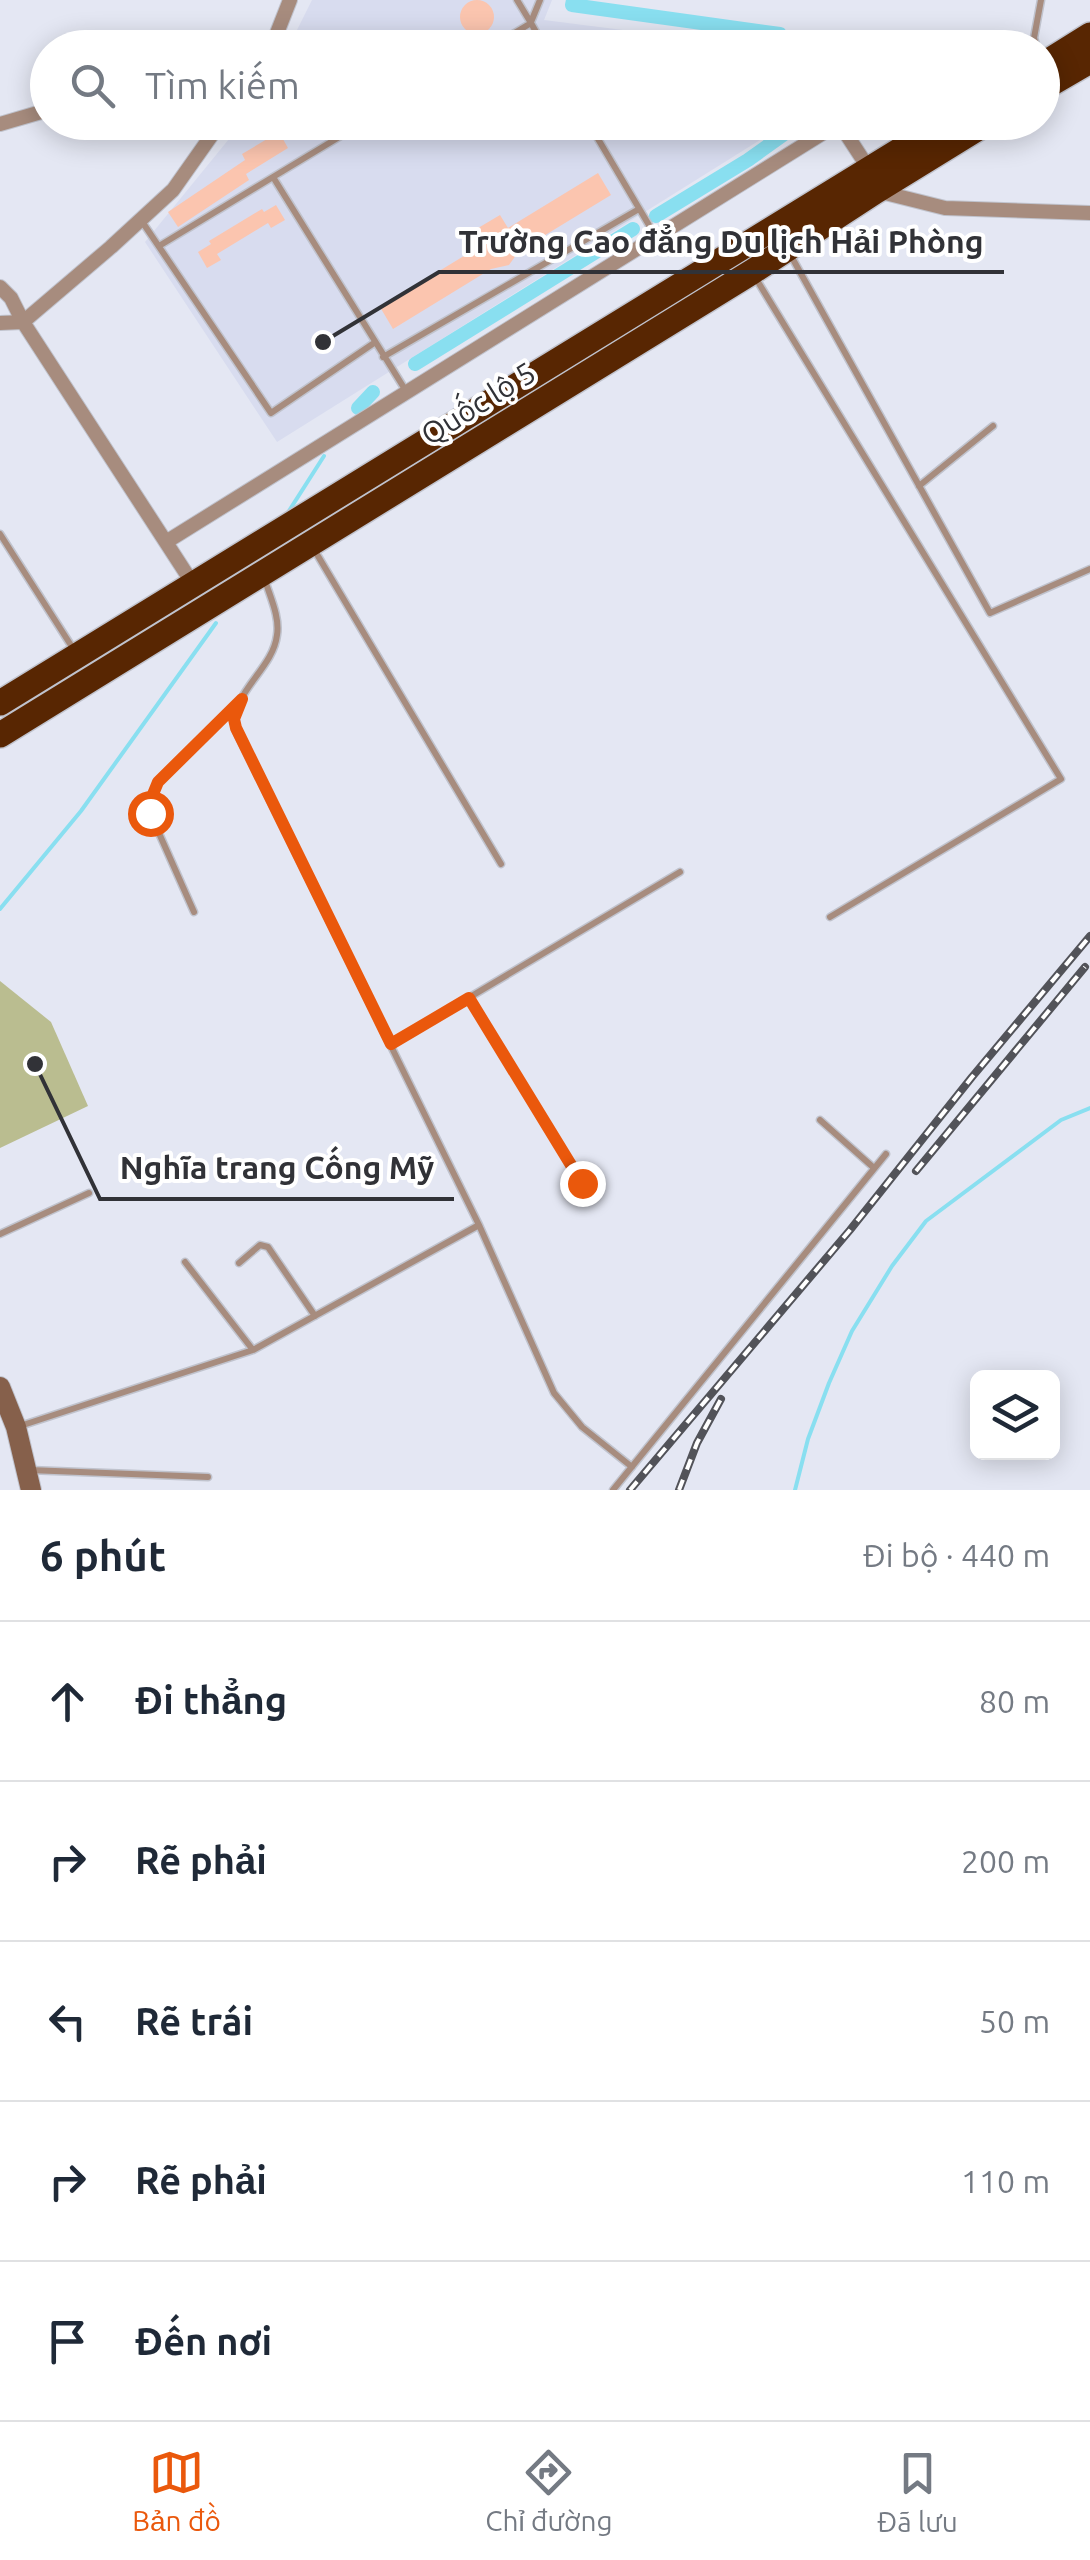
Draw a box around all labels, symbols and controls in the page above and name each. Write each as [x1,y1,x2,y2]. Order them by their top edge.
search box [30,30,1060,140]
icon: search [65,58,120,113]
text: Tìm kiếm [145,64,300,106]
callout: Trường Cao đẳng Du lịch Hải Phòng [439,210,1004,272]
text: Trường Cao đẳng Du lịch Hải Phòng [458,223,984,259]
street label: Quốc lộ 5 [413,352,541,451]
route start [128,791,174,837]
callout: Nghĩa trang Cống Mỹ [100,1137,454,1199]
text: Nghĩa trang Cống Mỹ [120,1145,434,1185]
route end [560,1161,606,1207]
map controls [970,1370,1060,1460]
button: layers [970,1370,1060,1460]
text: 6 phút [40,1532,166,1579]
text: Đi bộ · 440 m [863,1537,1050,1573]
icon: ahead [40,1674,95,1729]
text: Đi thẳng [135,1679,287,1721]
text: 80 m [979,1683,1050,1719]
icon: right [40,1834,95,1889]
text: Rẽ phải [135,1839,267,1881]
text: 200 m [961,1843,1050,1879]
icon: left [40,1994,95,2049]
text: Rẽ trái [135,2000,253,2042]
text: 50 m [979,2003,1050,2039]
icon: right [40,2154,95,2209]
text: Rẽ phải [135,2159,267,2201]
text: 110 m [961,2163,1050,2199]
icon: arrive [40,2314,95,2369]
text: Đến nơi [135,2320,272,2362]
tab: Bản đồ [132,2445,221,2538]
tab: Chỉ đường [485,2445,613,2538]
tab: Đã lưu [877,2446,958,2537]

